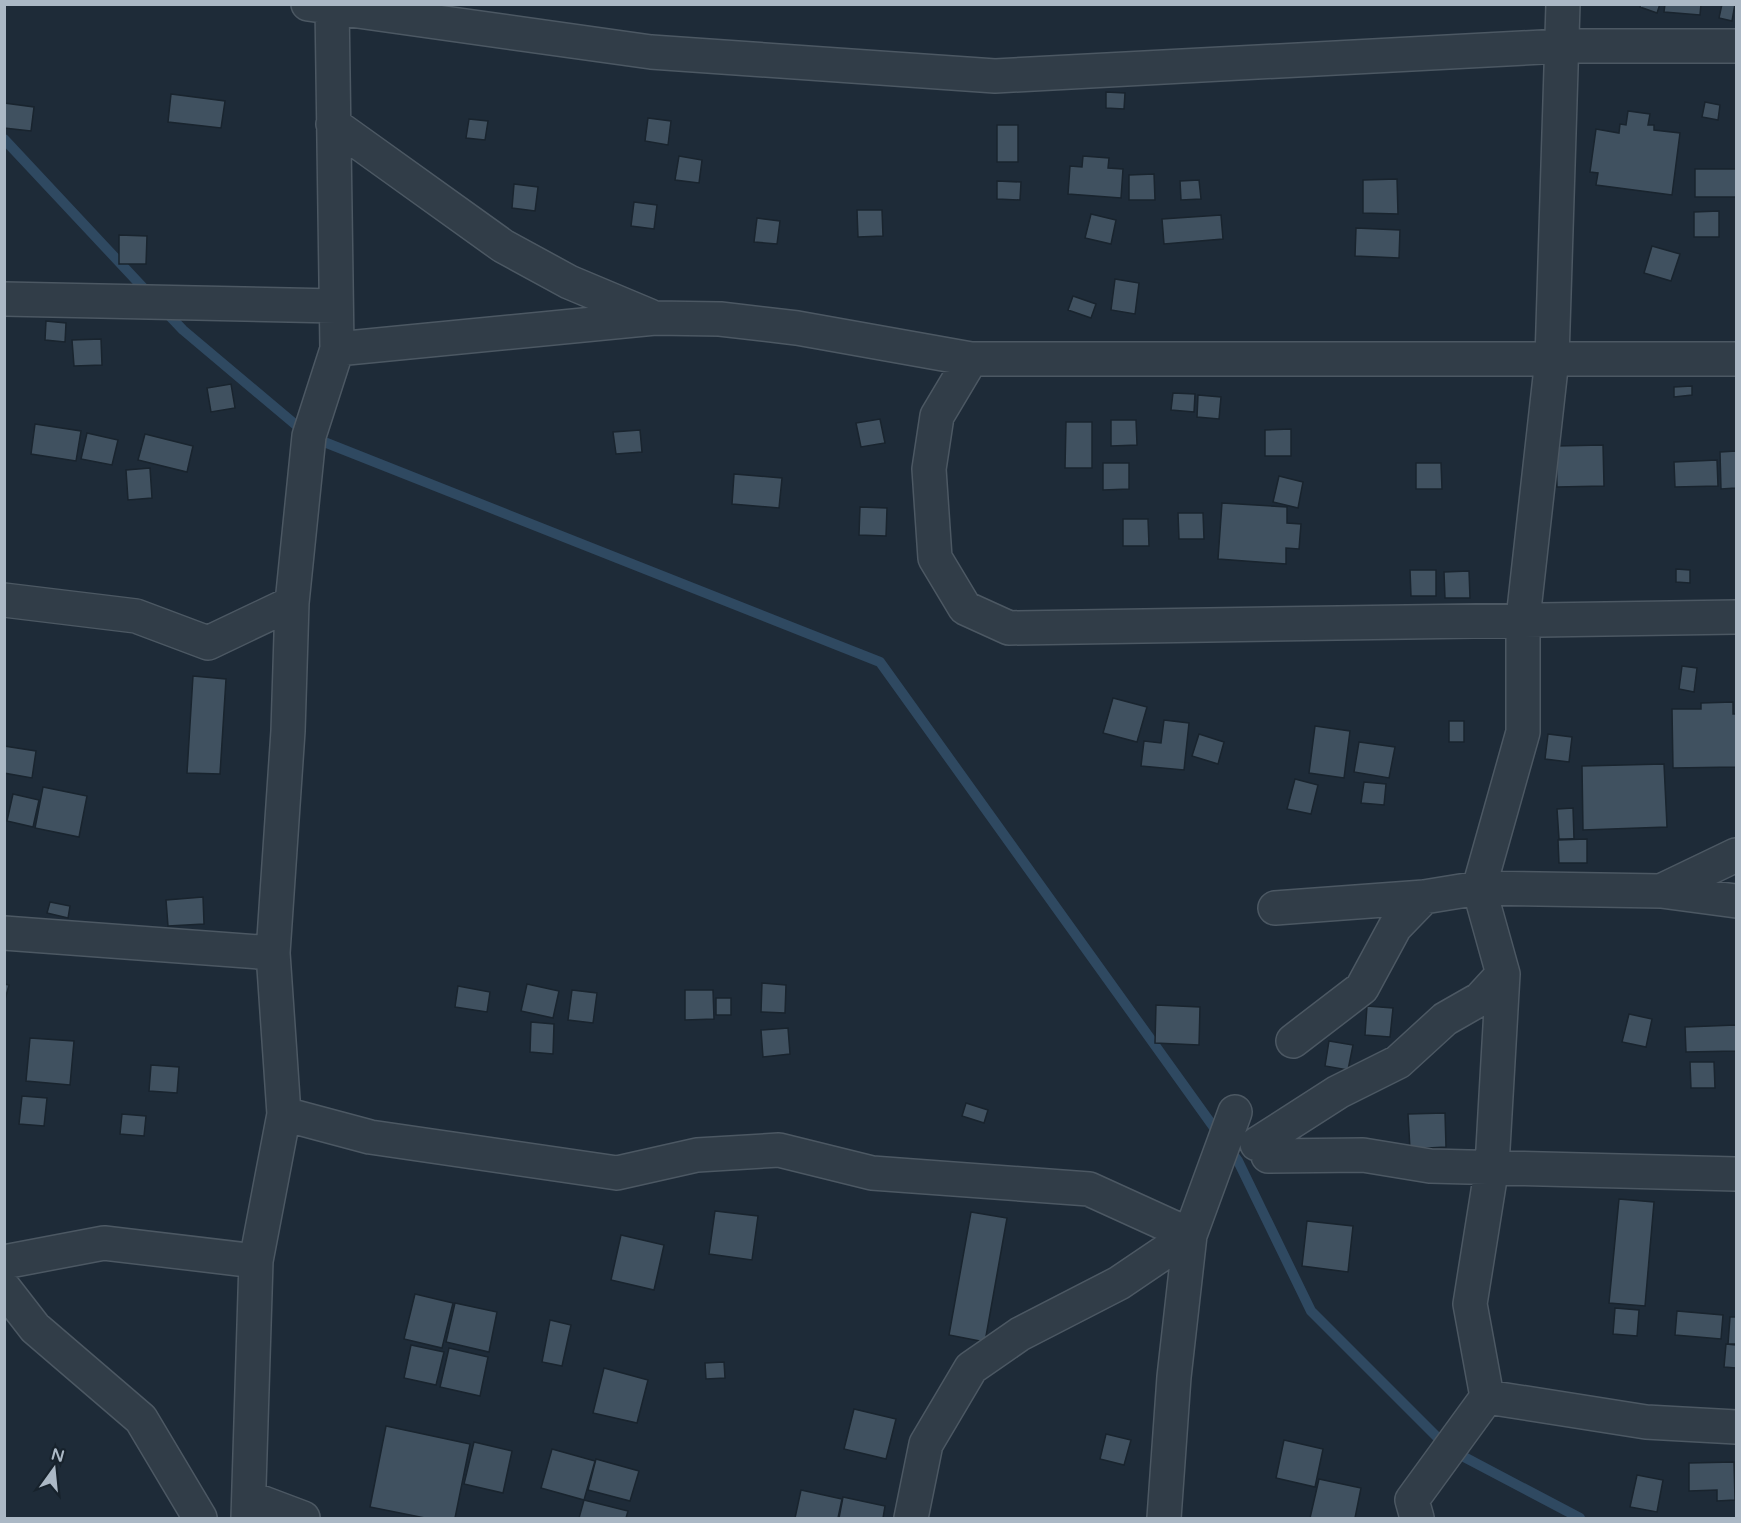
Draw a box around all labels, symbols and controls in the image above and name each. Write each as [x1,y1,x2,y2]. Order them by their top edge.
north arrow [24,1439,84,1499]
text: N [49,1444,66,1467]

